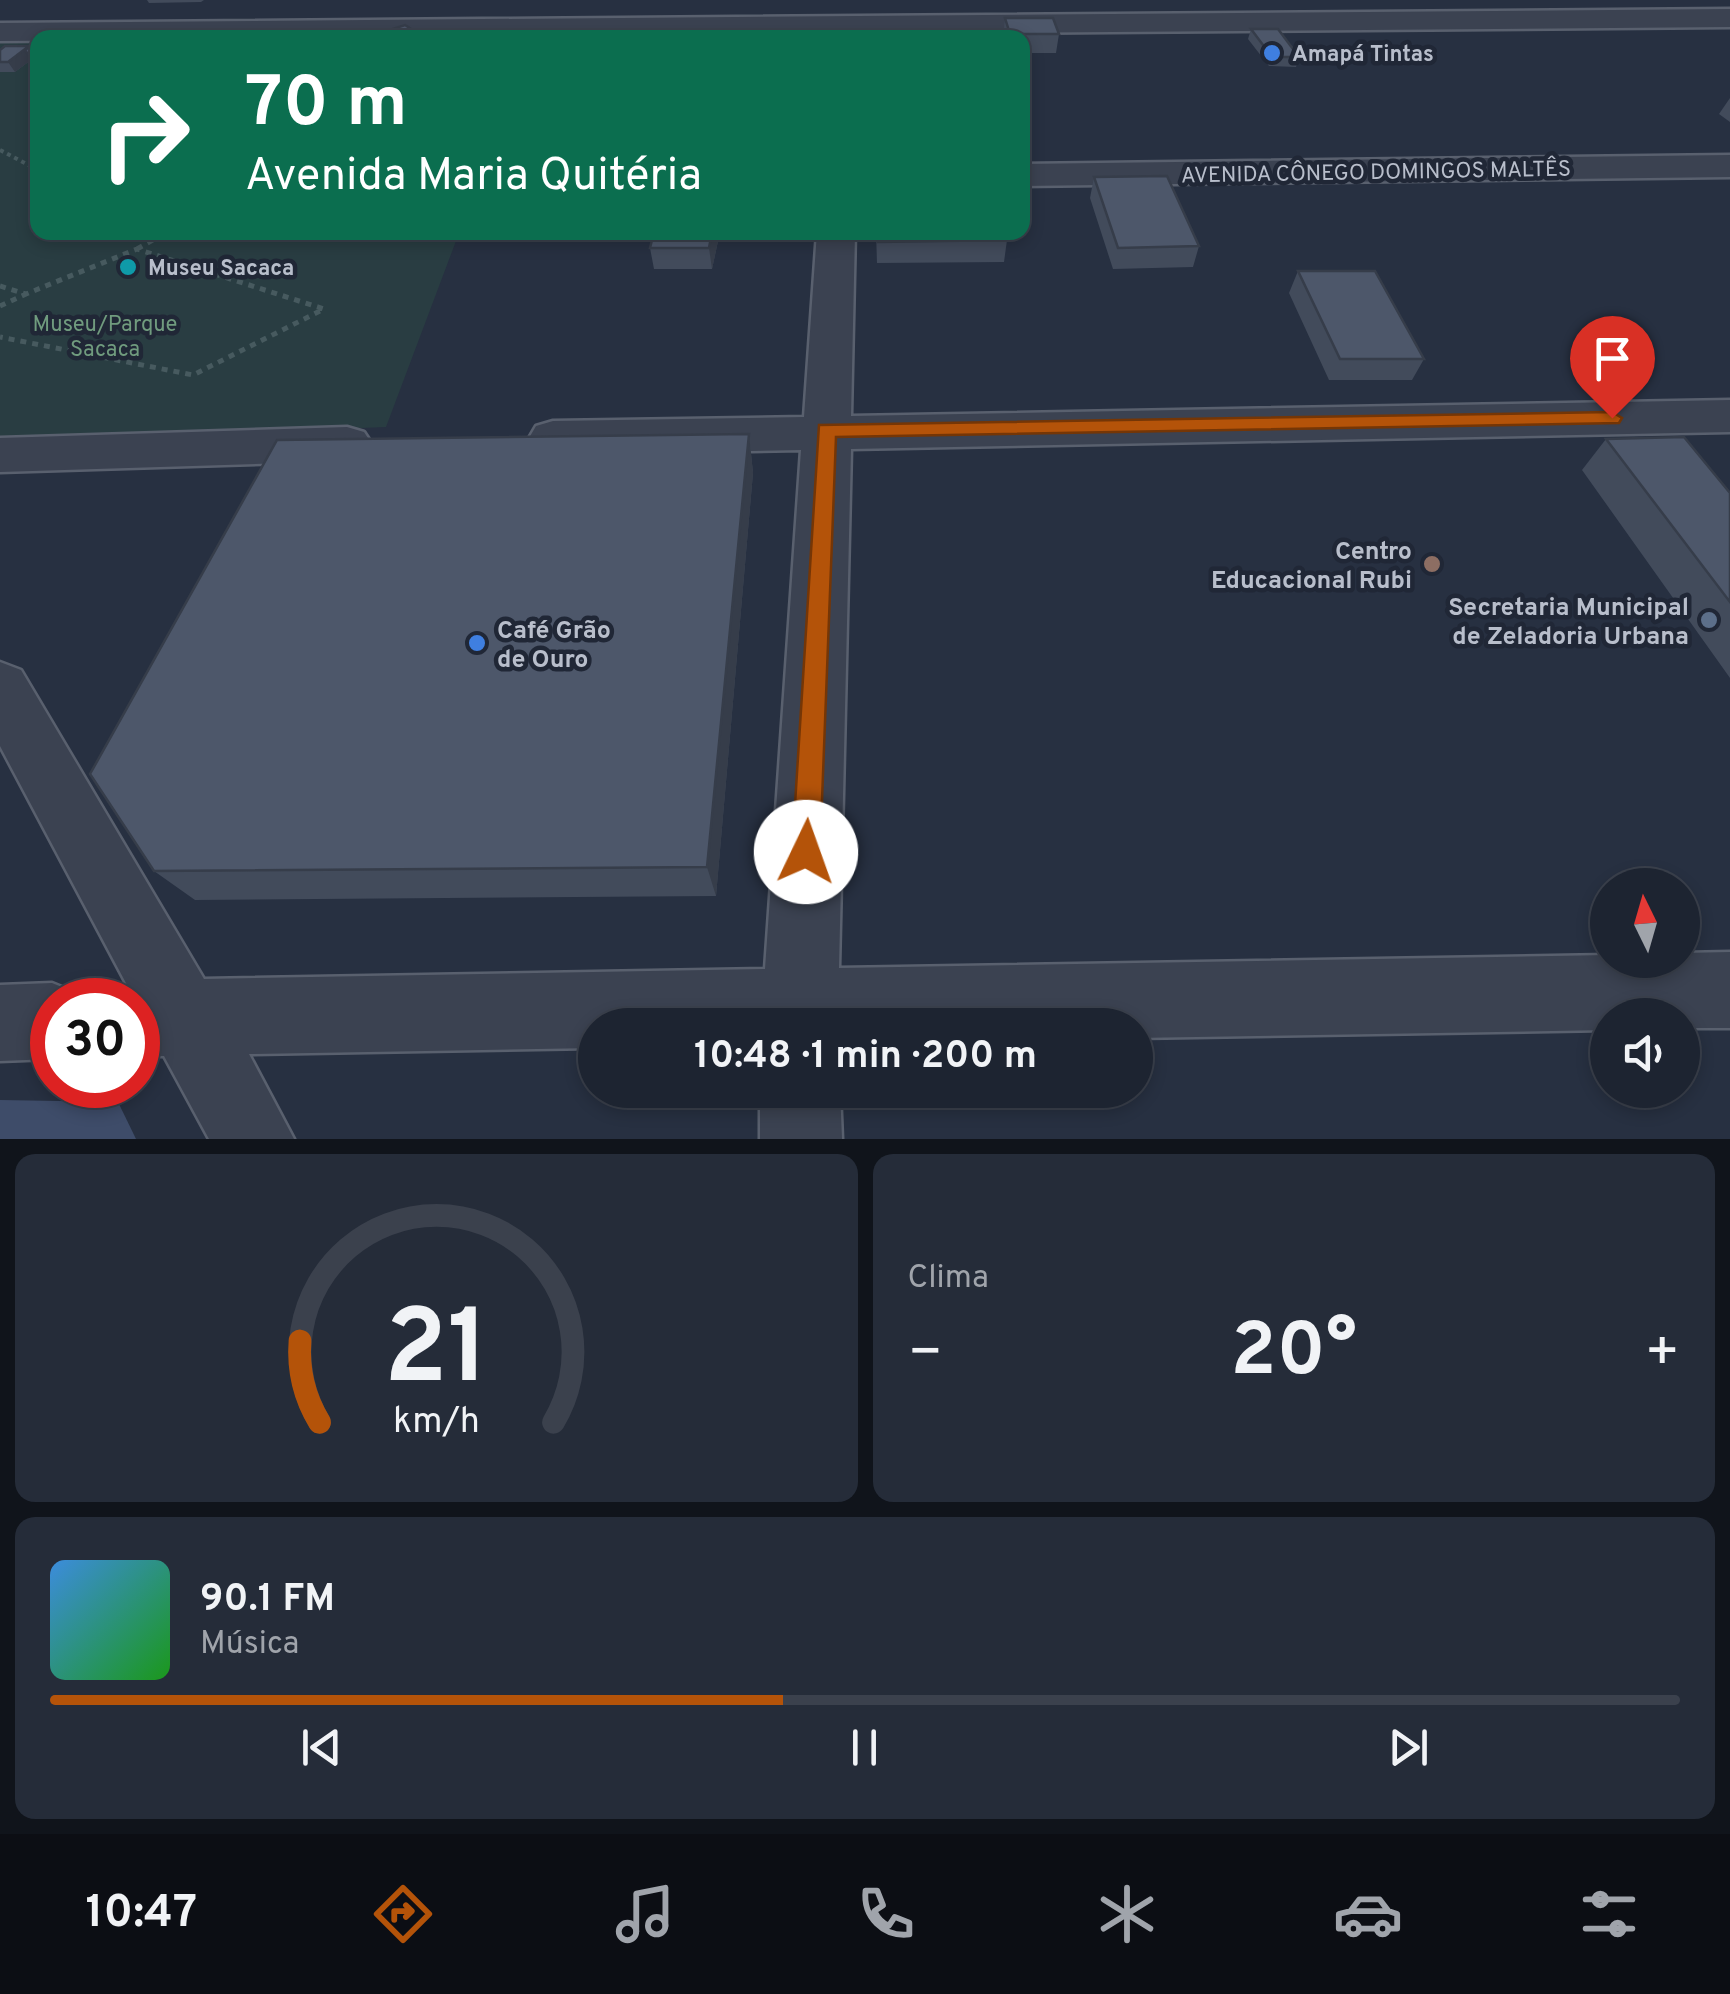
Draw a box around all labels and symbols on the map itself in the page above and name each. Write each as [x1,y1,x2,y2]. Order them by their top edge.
marker: Amapá Tintas [1261,42,1283,64]
place label: Amapá Tintas [1292,42,1434,69]
street label: AVENIDA CÔNEGO DOMINGOS MALTÊS [1181,154,1571,190]
marker: Museu Sacaca [117,256,139,278]
place label: Museu Sacaca [148,256,294,283]
park label: Museu/Parque Sacaca [33,312,177,364]
pin [1570,316,1655,419]
place label: Centro Educacional Rubi [1211,537,1412,598]
marker: Centro Educacional Rubi [1421,553,1443,575]
place label: Secretaria Municipal de Zeladoria Urbana [1448,593,1689,654]
marker: Secretaria Municipal de Zeladoria Urbana [1698,609,1720,631]
place label: Café Grão de Ouro [497,616,611,677]
marker: Café Grão de Ouro [466,632,488,654]
position arrow [754,800,858,904]
north arrow [1590,868,1700,978]
speed limit sign: 30 [30,978,160,1108]

